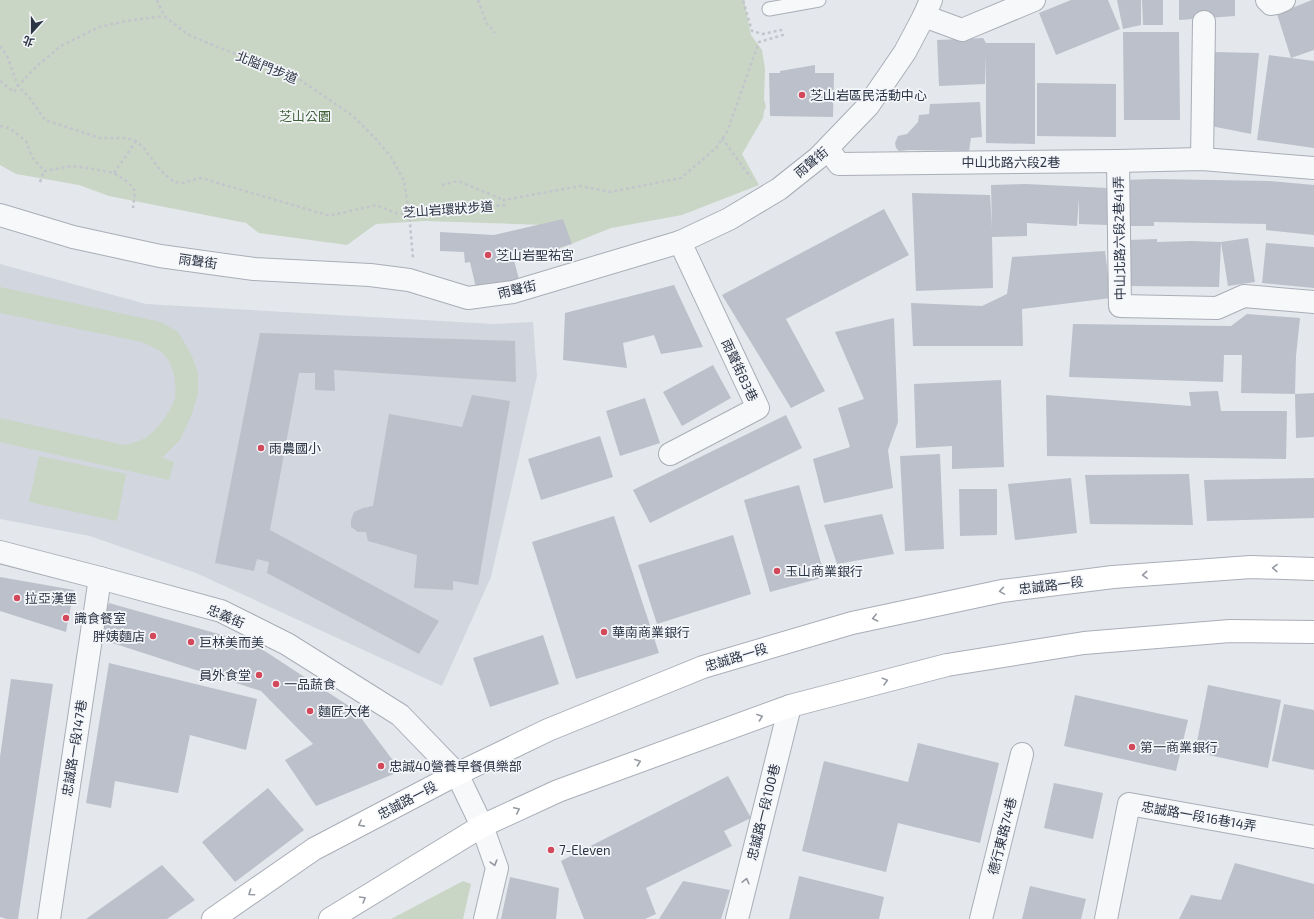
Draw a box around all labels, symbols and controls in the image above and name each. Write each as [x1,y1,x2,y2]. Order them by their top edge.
north arrow [12,12,52,52]
text: 北 [21,34,36,50]
street label: 北隘門步道 [234,47,300,87]
place label: 芝山岩區民活動中心 [810,87,927,103]
marker: 芝山岩區民活動中心 [797,90,807,100]
park label: 芝山公園 [279,108,331,124]
street label: 雨聲街 [791,143,831,181]
street label: 中山北路六段2巷 [962,154,1060,170]
street label: 中山北路六段2巷41弄 [1110,176,1128,300]
street label: 芝山岩環狀步道 [402,198,494,220]
place label: 芝山岩聖祐宮 [496,247,574,263]
street label: 雨聲街 [178,250,218,272]
marker: 芝山岩聖祐宮 [483,250,493,260]
street label: 雨聲街 [496,277,538,301]
street label: 雨聲街83巷 [719,336,761,404]
place label: 雨農國小 [269,440,321,456]
marker: 雨農國小 [256,443,266,453]
place label: 玉山商業銀行 [785,563,863,579]
one-way arrow [1272,564,1278,572]
marker: 玉山商業銀行 [772,566,782,576]
one-way arrow [1142,570,1148,579]
street label: 忠誠路一段 [1018,573,1084,597]
one-way arrow [999,586,1005,595]
place label: 拉亞漢堡 [25,590,77,606]
marker: 拉亞漢堡 [12,593,22,603]
street label: 忠義街 [205,601,247,631]
place label: 識食餐室 [74,610,126,626]
marker: 識食餐室 [61,613,71,623]
one-way arrow [872,613,878,621]
place label: 華南商業銀行 [612,624,690,640]
marker: 華南商業銀行 [599,627,609,637]
place label: 胖姨麵店 [93,628,145,644]
marker: 胖姨麵店 [148,631,158,641]
place label: 巨林美而美 [199,634,264,650]
marker: 巨林美而美 [186,637,196,647]
street label: 忠誠路一段 [703,640,769,674]
place label: 員外食堂 [199,667,251,683]
marker: 員外食堂 [254,670,264,680]
place label: 一品蔬食 [284,676,336,692]
one-way arrow [881,677,888,686]
marker: 一品蔬食 [271,679,281,689]
street label: 忠誠路一段147巷 [58,698,90,798]
place label: 麵匠大佬 [318,703,370,719]
marker: 麵匠大佬 [305,706,315,716]
one-way arrow [757,713,764,721]
place label: 第一商業銀行 [1140,739,1218,755]
marker: 第一商業銀行 [1127,742,1137,752]
place label: 忠誠40營養早餐俱樂部 [389,758,522,774]
one-way arrow [635,758,642,766]
marker: 忠誠40營養早餐俱樂部 [376,761,386,771]
street label: 忠誠路一段100巷 [743,762,783,862]
street label: 忠誠路一段 [375,778,439,822]
street label: 德行東路74巷 [985,795,1019,877]
street label: 忠誠路一段16巷14弄 [1140,798,1258,834]
one-way arrow [513,807,521,815]
one-way arrow [358,820,365,827]
place label: 7-Eleven [559,842,611,858]
marker: 7-Eleven [546,845,556,855]
one-way arrow [490,860,498,866]
one-way arrow [741,878,750,885]
one-way arrow [248,888,255,895]
one-way arrow [359,896,366,903]

